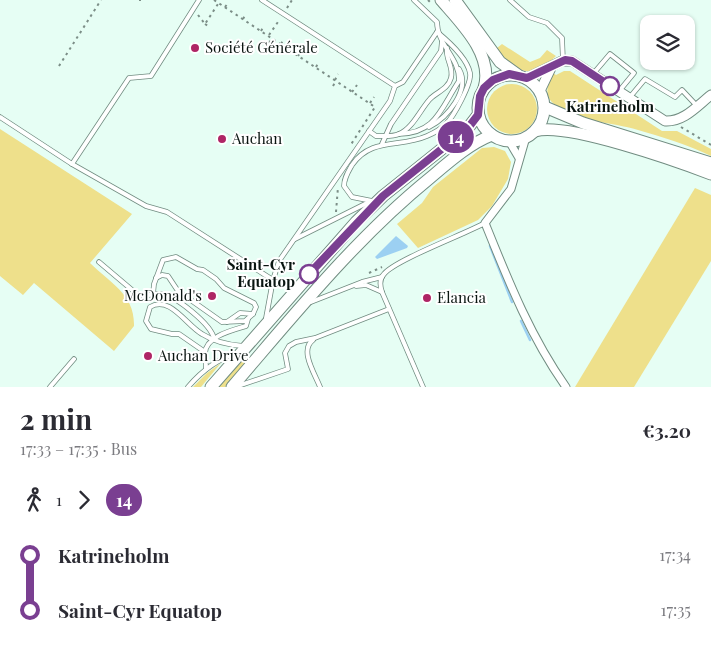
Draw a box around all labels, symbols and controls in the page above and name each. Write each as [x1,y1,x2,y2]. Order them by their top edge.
map controls [640,15,695,70]
button: layers [640,15,695,70]
place label: Société Générale [205,37,318,57]
marker: Société Générale [189,42,201,54]
marker: Katrineholm [600,76,620,96]
place label: Katrineholm [566,96,654,116]
line badge: 14 [434,121,478,153]
text: 14 [448,125,464,149]
place label: Auchan [231,128,282,148]
marker: Auchan [216,133,228,145]
place label: Saint-Cyr Equatop [227,254,295,291]
marker: Saint-Cyr Equatop [299,264,319,284]
place label: McDonald's [124,285,202,305]
place label: Elancia [437,287,487,307]
marker: McDonald's [206,290,218,302]
marker: Elancia [421,292,433,304]
place label: Auchan Drive [157,345,249,365]
marker: Auchan Drive [142,350,154,362]
text: 2 min [20,400,92,437]
text: €3.20 [643,417,691,443]
text: 17:33 – 17:35 · Bus [20,438,137,459]
icon: walk [20,486,48,514]
icon: forward [70,486,98,514]
text: 14 [116,488,132,512]
text: 1 [56,489,62,510]
text: Katrineholm [58,542,169,568]
text: 17:34 [659,544,691,565]
text: Saint-Cyr Equatop [58,597,222,623]
text: 17:35 [660,599,691,620]

